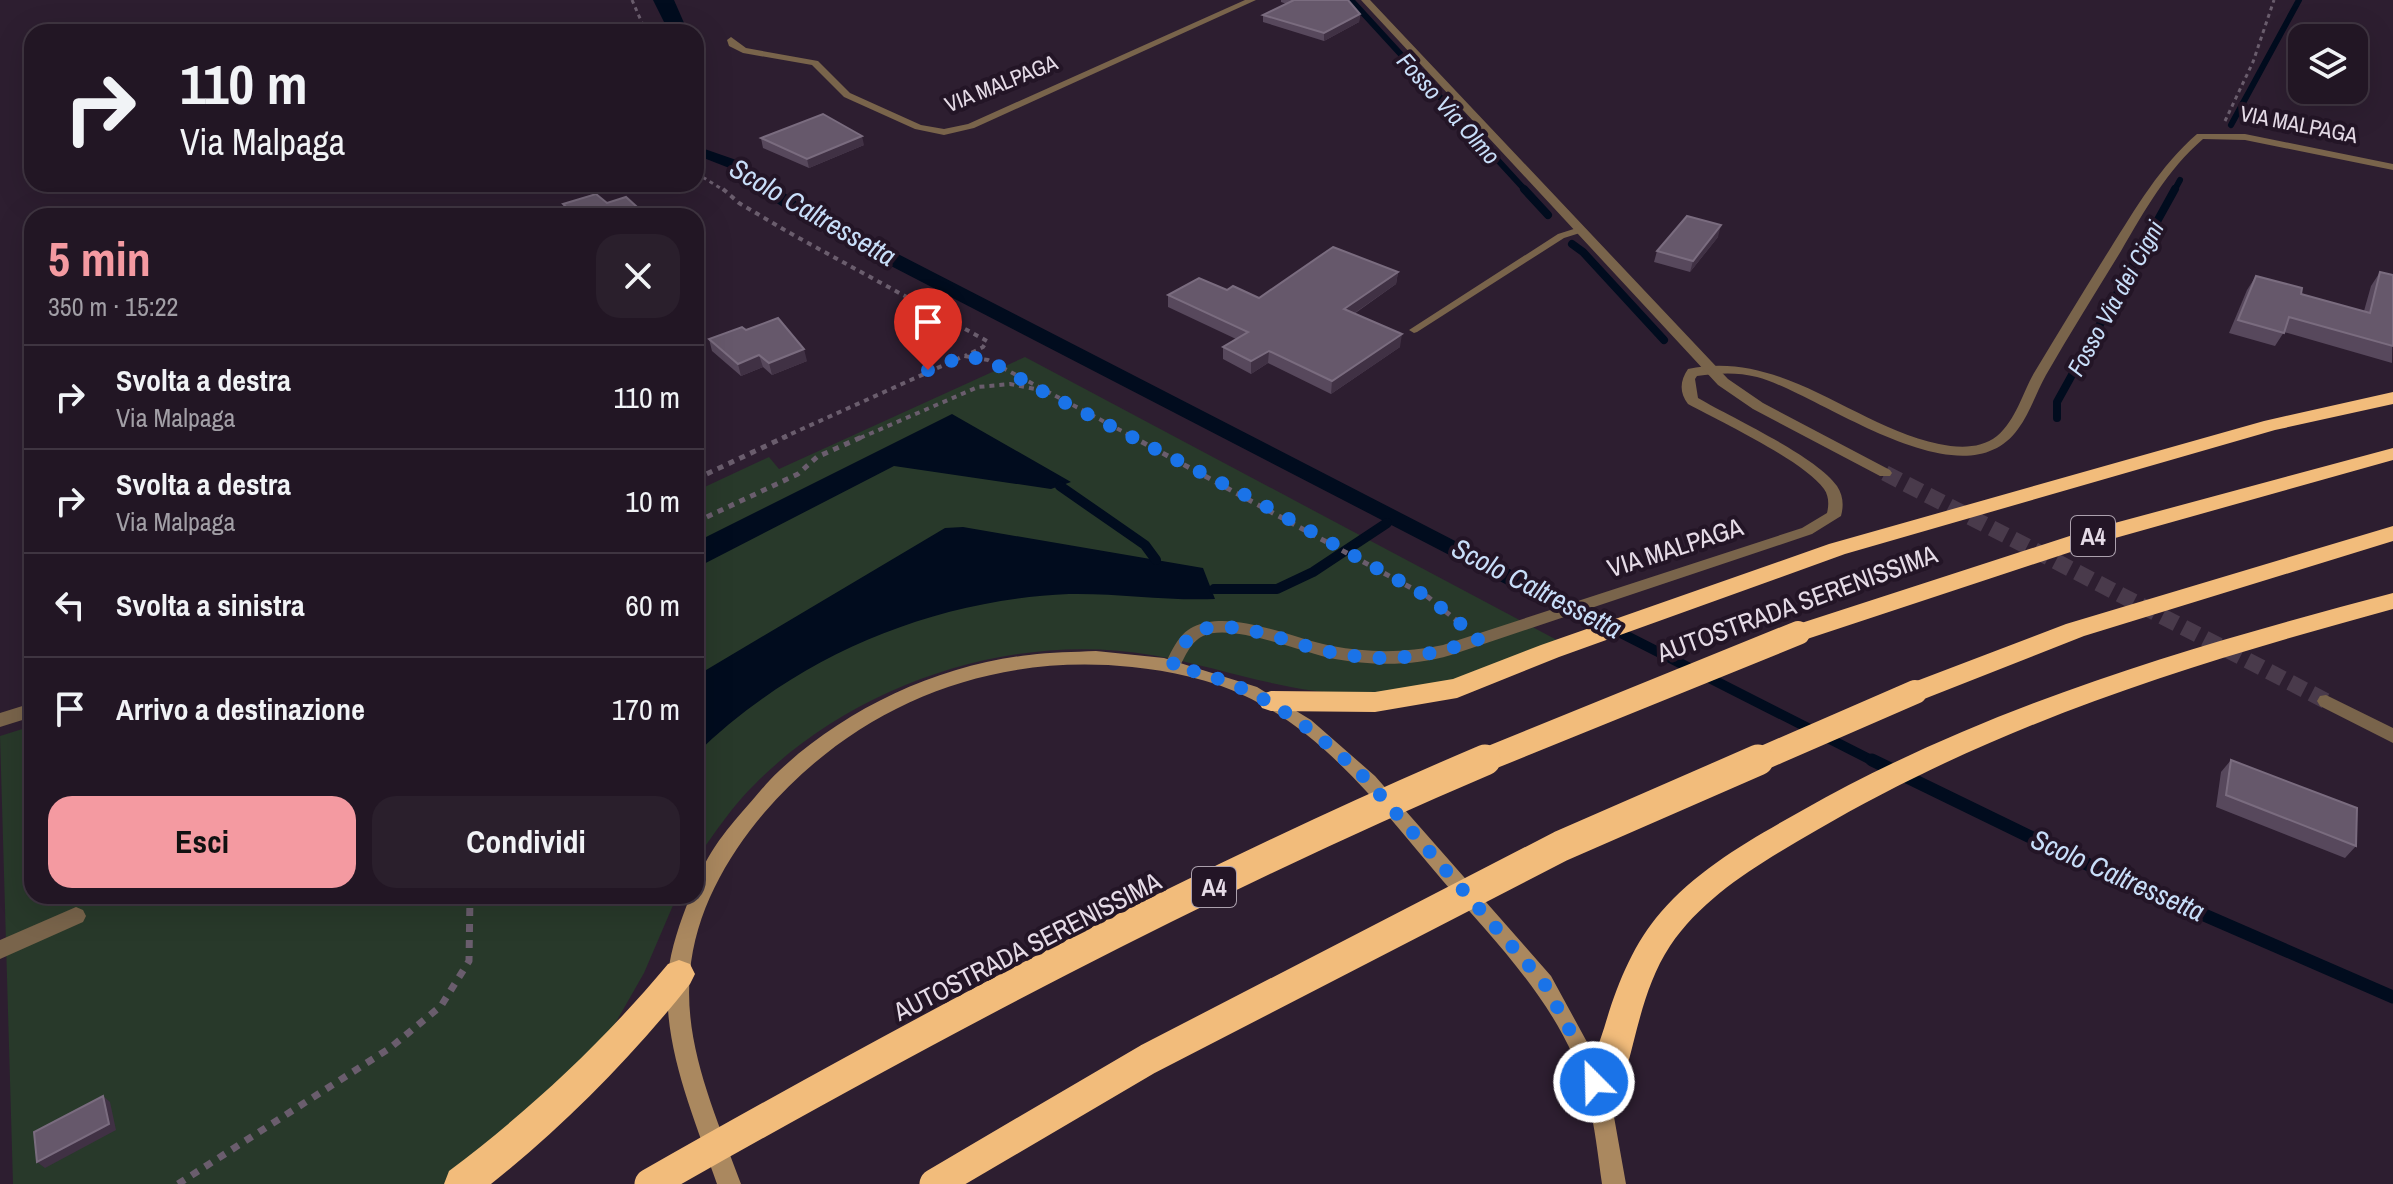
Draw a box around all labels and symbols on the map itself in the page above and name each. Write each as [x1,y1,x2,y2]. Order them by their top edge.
water label: Fosso Via Olmo [1390,45,1508,171]
street label: VIA MALPAGA [940,46,1063,119]
street label: VIA MALPAGA [2238,98,2361,150]
water label: Scolo Caltressetta [723,149,903,275]
water label: Fosso Via dei Cigni [2059,214,2171,381]
pin [894,288,962,370]
street label: VIA MALPAGA [1603,508,1748,585]
road number: A4 [2071,516,2115,556]
water label: Scolo Caltressetta [1445,529,1629,647]
street label: AUTOSTRADA SERENISSIMA [1651,536,1943,670]
water label: Scolo Caltressetta [2025,820,2211,930]
street label: AUTOSTRADA SERENISSIMA [886,863,1167,1029]
road number: A4 [1192,867,1236,907]
position arrow [1552,1040,1636,1124]

